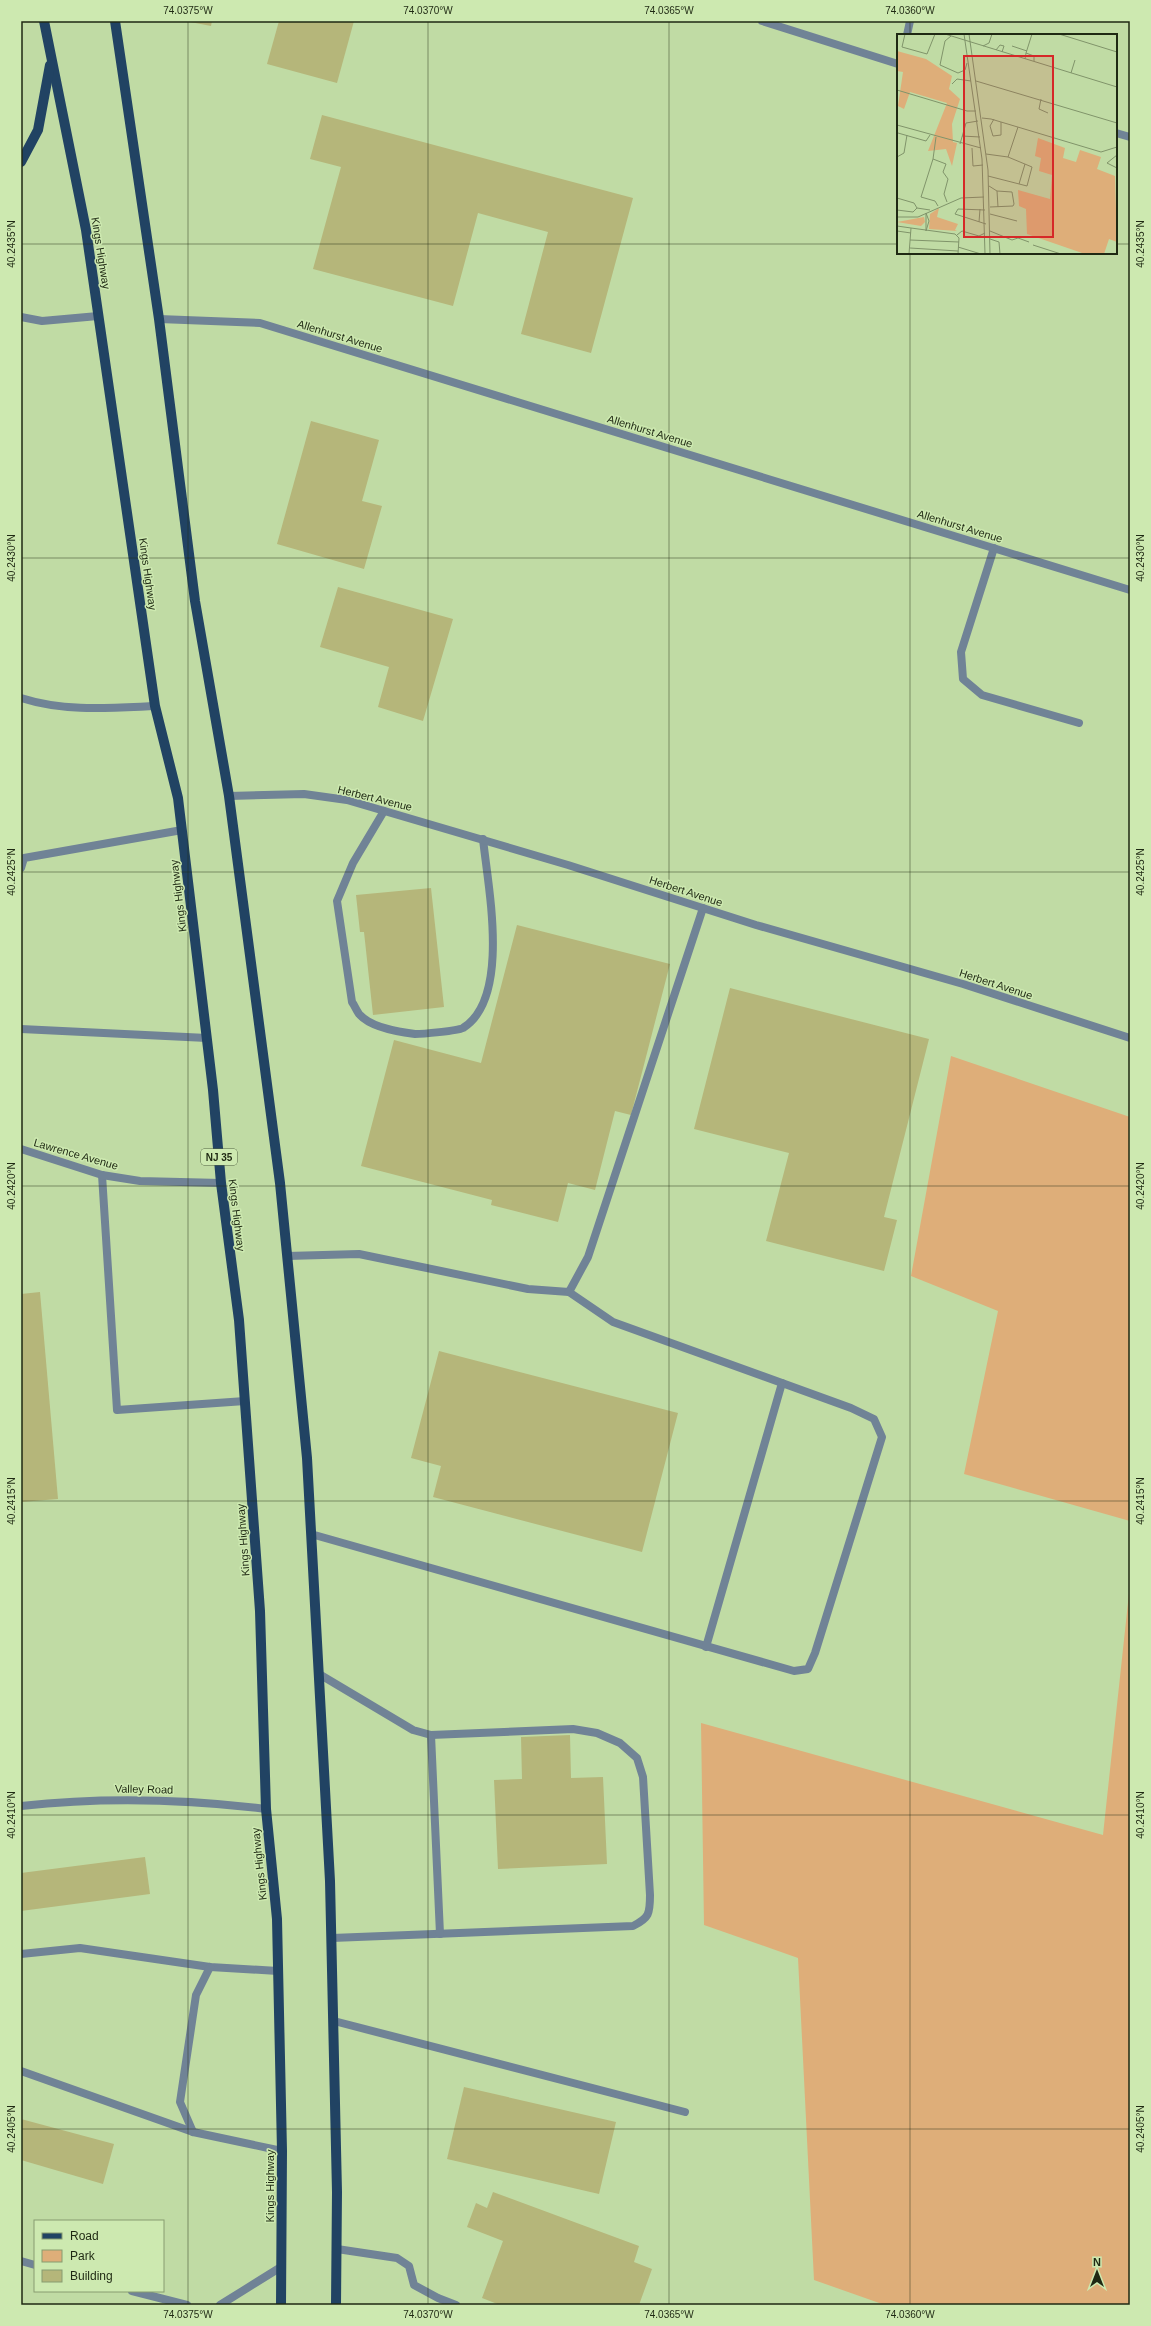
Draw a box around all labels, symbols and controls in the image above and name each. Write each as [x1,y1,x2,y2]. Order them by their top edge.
text: 74.0375°W [163,5,213,16]
text: 74.0370°W [403,5,453,16]
text: 74.0365°W [644,5,694,16]
text: 74.0360°W [885,5,935,16]
inset map [897,34,1117,254]
street label: Kings Highway [89,216,113,290]
text: 40.2435°N [6,220,17,268]
text: 40.2435°N [1135,220,1146,268]
street label: Allenhurst Avenue [296,317,384,355]
street label: Allenhurst Avenue [606,412,694,450]
street label: Allenhurst Avenue [916,507,1004,545]
text: 40.2430°N [6,534,17,582]
text: 40.2430°N [1135,534,1146,582]
street label: Kings Highway [137,537,159,611]
street label: Herbert Avenue [337,783,413,813]
text: 40.2425°N [6,848,17,896]
text: 40.2425°N [1135,848,1146,896]
street label: Kings Highway [168,859,188,933]
street label: Herbert Avenue [648,874,724,908]
street label: Herbert Avenue [958,967,1034,1001]
street label: Lawrence Avenue [32,1136,120,1172]
road number: NJ 35 [201,1149,237,1165]
text: 40.2420°N [6,1162,17,1210]
text: 40.2420°N [1135,1162,1146,1210]
street label: Kings Highway [227,1178,247,1252]
text: 40.2415°N [6,1477,17,1525]
text: 40.2415°N [1135,1477,1146,1525]
street label: Kings Highway [234,1503,252,1577]
street label: Valley Road [115,1782,173,1796]
text: 40.2410°N [6,1791,17,1839]
text: 40.2410°N [1135,1791,1146,1839]
street label: Kings Highway [249,1827,269,1901]
text: 40.2405°N [6,2105,17,2153]
text: 40.2405°N [1135,2105,1146,2153]
street label: Kings Highway [264,2149,276,2222]
legend [34,2220,164,2292]
text: Road [70,2229,99,2243]
text: Park [70,2249,96,2263]
north arrow [1077,2252,1117,2292]
text: N [1093,2256,1101,2268]
text: Building [70,2269,113,2283]
text: 74.0375°W [163,2309,213,2320]
text: 74.0370°W [403,2309,453,2320]
text: 74.0365°W [644,2309,694,2320]
text: 74.0360°W [885,2309,935,2320]

